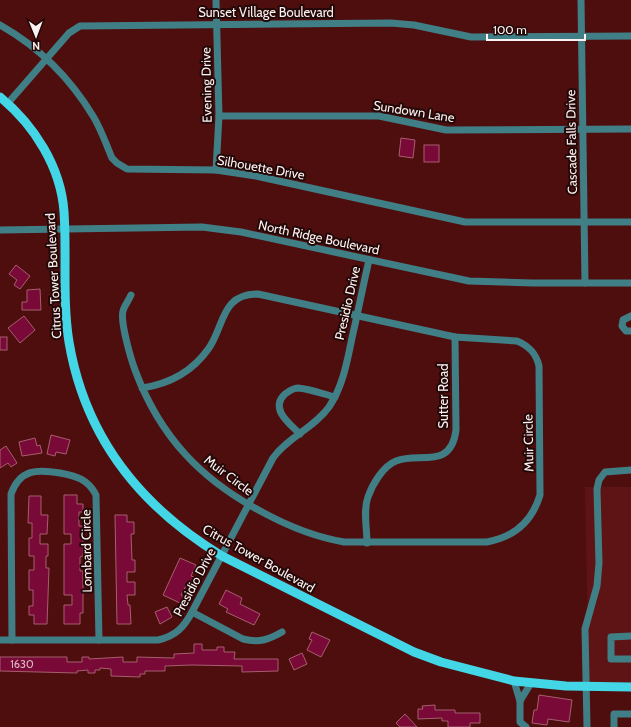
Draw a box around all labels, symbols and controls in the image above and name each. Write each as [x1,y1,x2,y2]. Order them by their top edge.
street label: Sunset Village Boulevard [198,4,334,20]
north arrow [16,16,56,56]
scale bar [487,16,585,42]
text: 100 m [493,22,527,37]
text: N [32,39,40,53]
street label: Evening Drive [197,47,215,123]
street label: Cascade Falls Drive [562,89,580,194]
street label: Sundown Lane [372,97,456,125]
street label: Silhouette Drive [216,151,306,183]
street label: Citrus Tower Boulevard [42,213,64,339]
street label: North Ridge Boulevard [257,216,381,258]
street label: Presidio Drive [331,264,363,341]
street label: Sutter Road [435,364,451,428]
street label: Muir Circle [519,414,537,472]
street label: Muir Circle [201,451,257,499]
street label: Lombard Circle [77,509,95,593]
street label: Citrus Tower Boulevard [200,520,318,596]
street label: Presidio Drive [169,545,219,619]
house number: 1630 [10,657,34,671]

